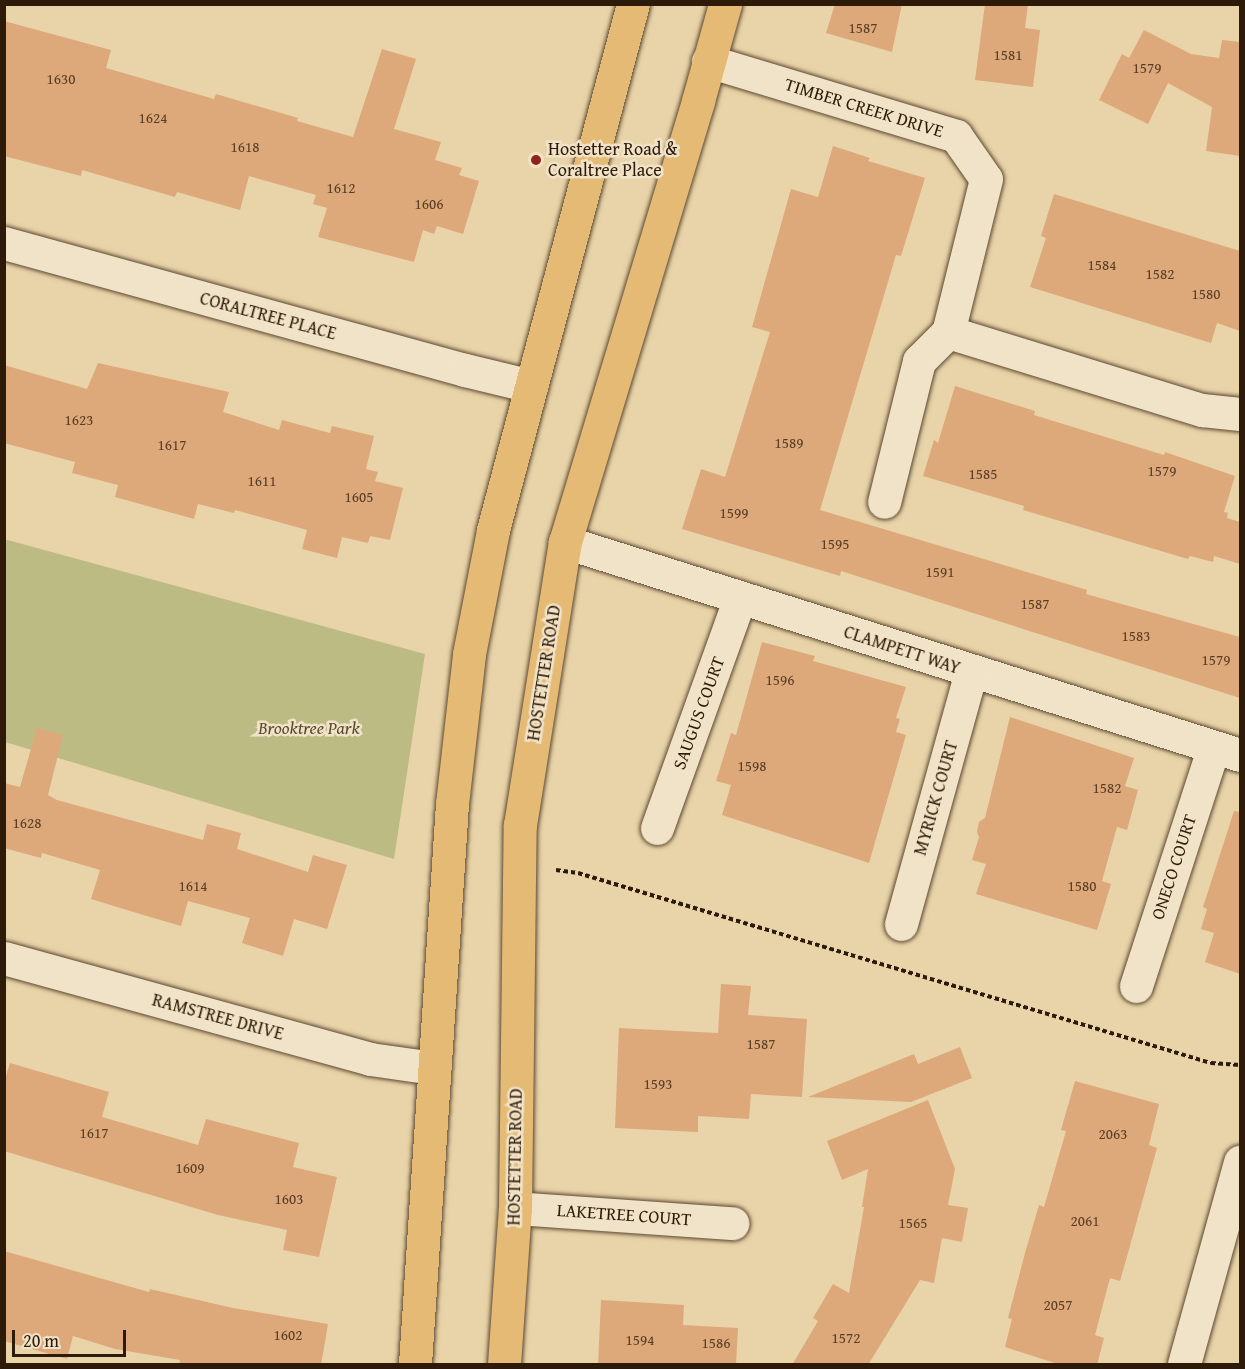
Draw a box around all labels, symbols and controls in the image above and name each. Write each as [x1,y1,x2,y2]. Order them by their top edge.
house number: 1587 [849,19,877,37]
house number: 1581 [994,46,1022,64]
house number: 1579 [1133,59,1161,77]
house number: 1630 [47,70,75,88]
street label: TIMBER CREEK DRIVE [782,74,946,142]
house number: 1624 [139,109,167,127]
house number: 1618 [231,138,259,156]
place label: Hostetter Road & Coraltree Place [548,139,677,182]
marker: Hostetter Road & Coraltree Place [529,153,543,167]
house number: 1612 [327,179,355,197]
house number: 1606 [415,195,443,213]
house number: 1584 [1088,256,1116,274]
house number: 1582 [1146,265,1174,283]
house number: 1580 [1192,285,1220,303]
street label: CORALTREE PLACE [197,287,339,345]
house number: 1623 [65,411,93,429]
house number: 1589 [775,434,803,452]
house number: 1617 [158,436,186,454]
house number: 1579 [1148,462,1176,480]
house number: 1585 [969,465,997,483]
house number: 1611 [248,472,276,490]
house number: 1605 [345,488,373,506]
house number: 1599 [720,504,748,522]
house number: 1595 [821,535,849,553]
house number: 1591 [926,563,954,581]
house number: 1587 [1021,595,1049,613]
street label: HOSTETTER ROAD [523,604,565,742]
street label: CLAMPETT WAY [841,621,963,679]
house number: 1583 [1122,627,1150,645]
house number: 1579 [1202,651,1230,669]
street label: SAUGUS COURT [669,654,729,772]
house number: 1596 [766,671,794,689]
park label: Brooktree Park [258,717,360,739]
street label: MYRICK COURT [909,738,963,858]
house number: 1598 [738,757,766,775]
house number: 1582 [1093,779,1121,797]
street label: ONECO COURT [1147,812,1201,922]
house number: 1628 [13,814,41,832]
house number: 1614 [179,877,207,895]
house number: 1580 [1068,877,1096,895]
street label: RAMSTREE DRIVE [150,989,286,1045]
house number: 1587 [747,1035,775,1053]
house number: 1593 [644,1075,672,1093]
street label: HOSTETTER ROAD [503,1088,527,1226]
house number: 1617 [80,1124,108,1142]
house number: 2063 [1099,1125,1127,1143]
house number: 1609 [176,1159,204,1177]
house number: 1603 [275,1190,303,1208]
street label: LAKETREE COURT [556,1200,692,1230]
house number: 2061 [1071,1212,1099,1230]
house number: 1565 [899,1214,927,1232]
house number: 2057 [1044,1296,1072,1314]
scale bar [15,1318,129,1356]
house number: 1602 [274,1326,302,1344]
text: 20 m [23,1327,59,1354]
house number: 1572 [832,1329,860,1347]
house number: 1594 [626,1331,654,1349]
house number: 1586 [702,1334,730,1352]

